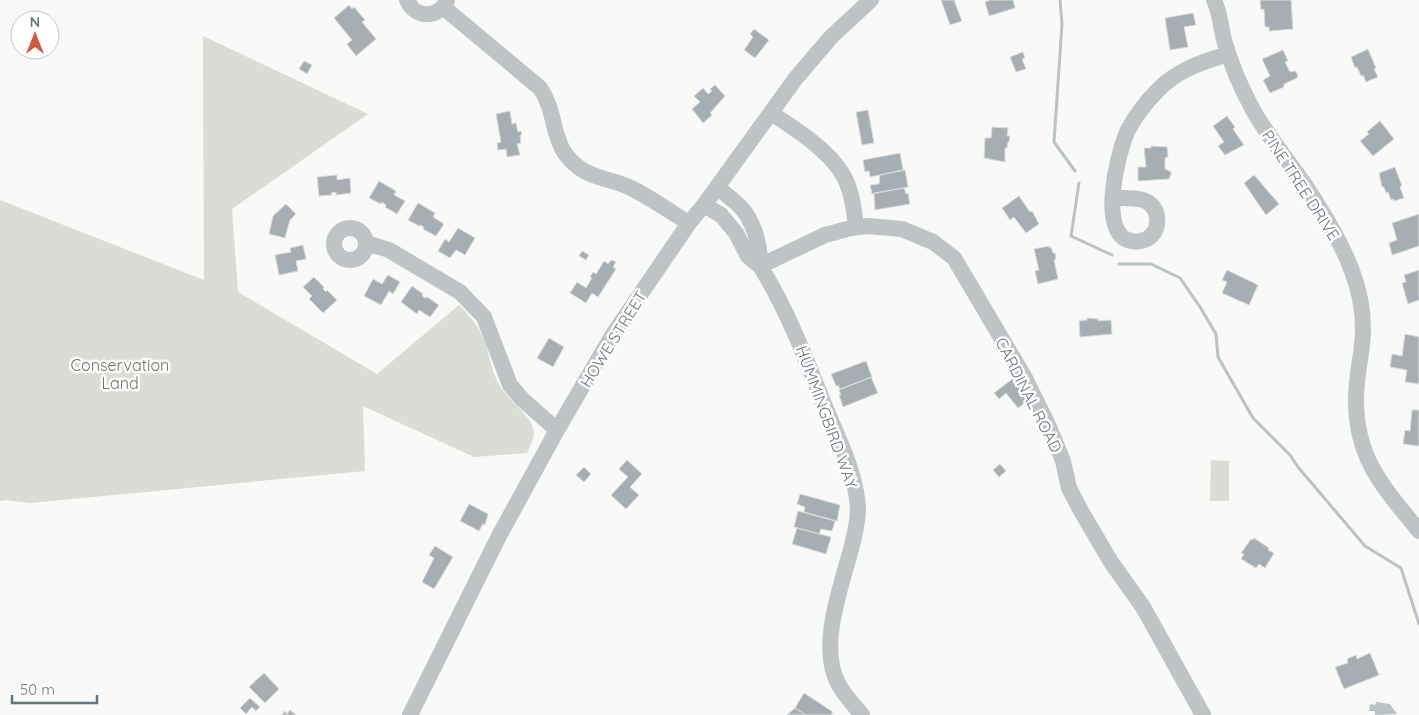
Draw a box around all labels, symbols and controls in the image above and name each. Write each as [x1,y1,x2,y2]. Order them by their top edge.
north arrow [10,10,60,60]
text: N [30,13,40,31]
street label: PINE TREE DRIVE [1258,126,1344,244]
street label: HOWE STREET [575,287,651,391]
street label: CARDINAL ROAD [991,334,1067,456]
street label: HUMMINGBIRD WAY [792,343,862,491]
park label: Conservation Land [71,355,169,393]
scale bar [12,672,98,704]
text: 50 m [20,680,55,699]

